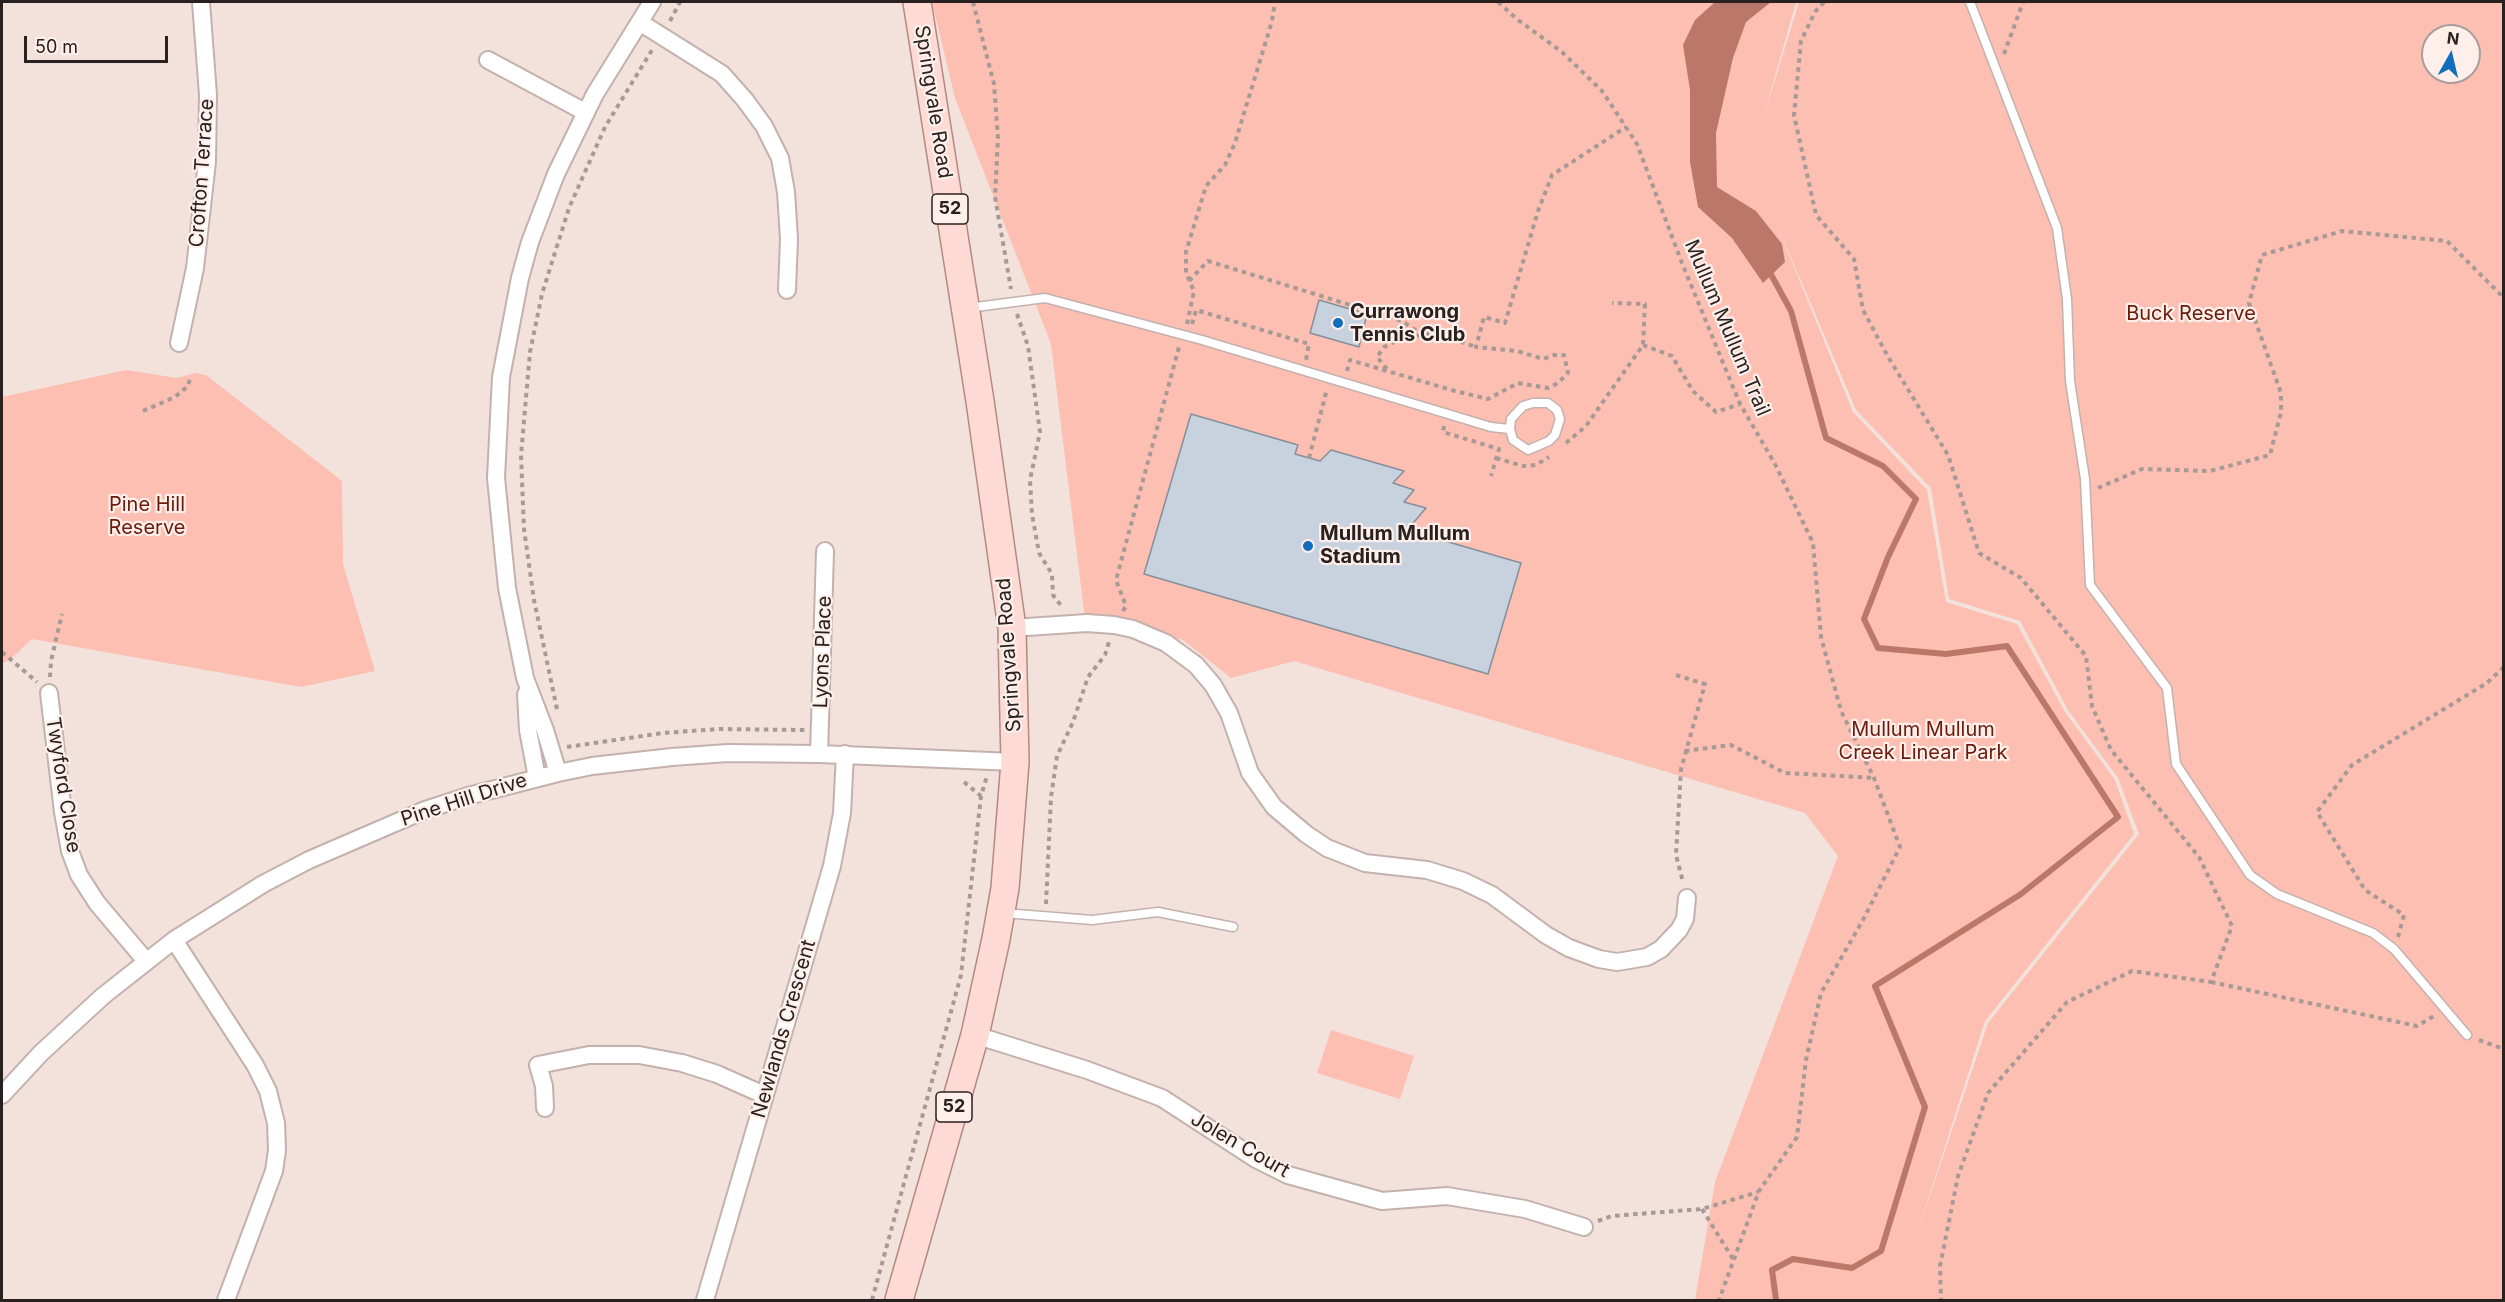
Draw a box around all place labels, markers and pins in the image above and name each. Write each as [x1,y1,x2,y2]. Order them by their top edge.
place label: Currawong Tennis Club [1350,300,1465,347]
marker: Currawong Tennis Club [1331,316,1345,330]
place label: Mullum Mullum Stadium [1320,522,1470,569]
marker: Mullum Mullum Stadium [1301,539,1315,553]

